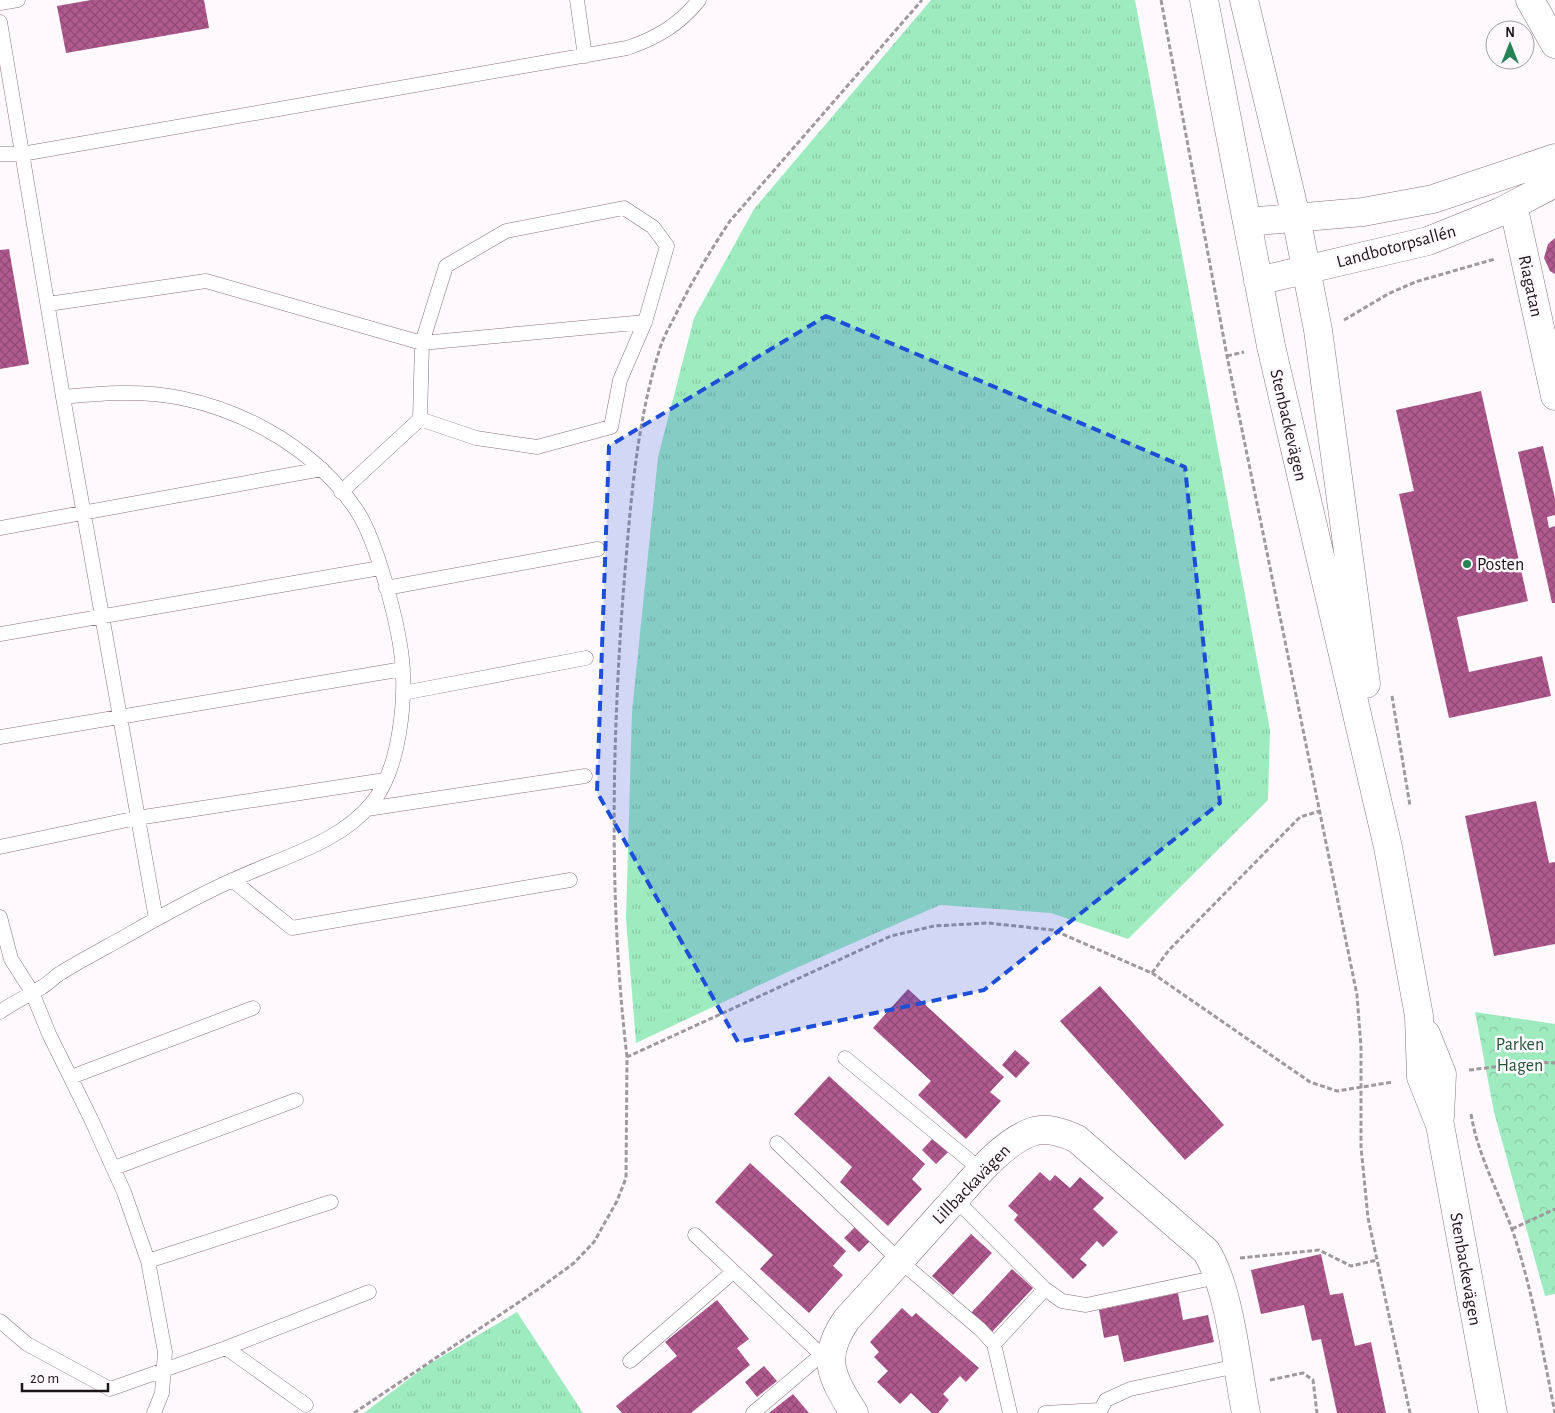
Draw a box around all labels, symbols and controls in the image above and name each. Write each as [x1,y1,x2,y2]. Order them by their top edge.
north arrow [1485,20,1535,70]
text: N [1505,26,1515,40]
street label: Landbotorpsallén [1335,222,1458,272]
street label: Riagatan [1515,254,1545,319]
street label: Stenbackevägen [1266,368,1310,483]
place label: Posten [1477,556,1524,574]
marker: Posten [1461,558,1473,570]
park label: Parken Hagen [1496,1036,1544,1075]
street label: Lillbackavägen [929,1141,1014,1228]
street label: Stenbackevägen [1446,1211,1484,1327]
scale bar [22,1360,109,1392]
text: 20 m [30,1371,59,1386]

